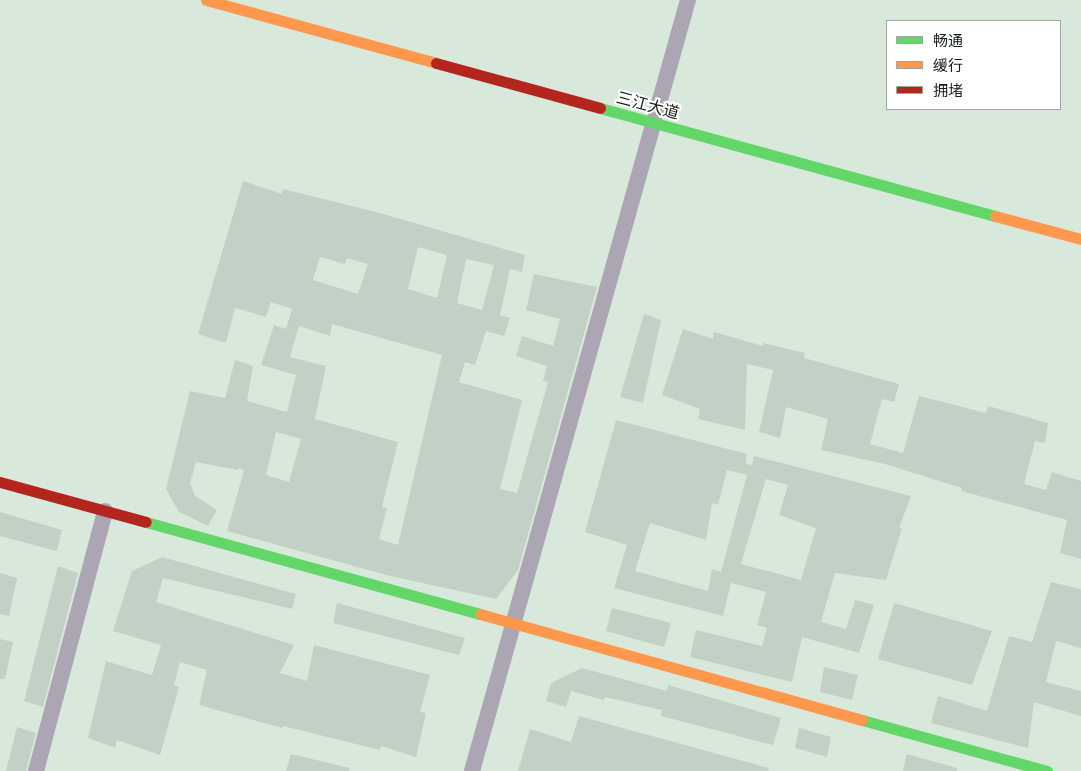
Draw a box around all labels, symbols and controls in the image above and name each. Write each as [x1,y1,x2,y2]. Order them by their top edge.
legend [886,20,1061,110]
text: 畅通 [933,31,963,49]
text: 缓行 [933,56,963,74]
text: 拥堵 [933,81,963,99]
street label: 三江大道 [615,87,681,123]

